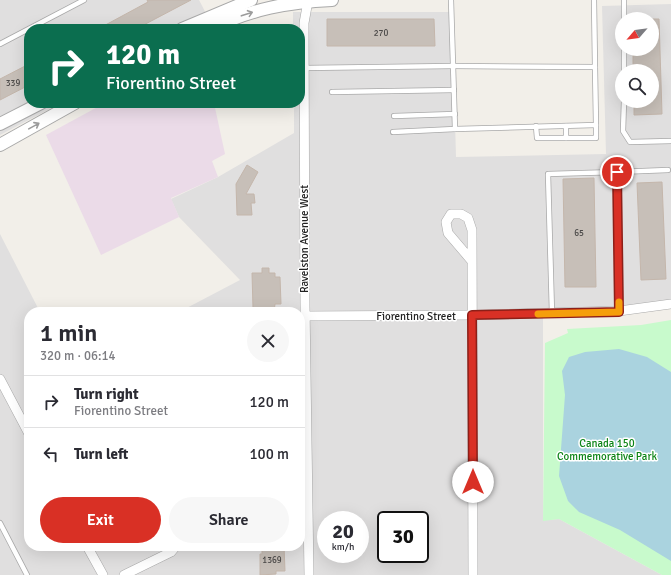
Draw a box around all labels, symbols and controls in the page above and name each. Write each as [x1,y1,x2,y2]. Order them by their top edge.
one-way arrow [240,10,253,17]
north arrow [615,12,659,56]
map controls [615,12,659,108]
house number: 270 [374,28,388,39]
text: 120 m [106,38,180,72]
icon: right [40,40,92,92]
button: search [615,64,659,108]
text: Fiorentino Street [106,72,236,94]
house number: 339 [6,78,20,89]
one-way arrow [28,122,40,129]
pin [600,155,634,189]
icon: arrive [606,161,628,183]
street label: Ravelston Avenue West [298,185,311,293]
house number: 65 [574,228,584,239]
street label: Fiorentino Street [376,310,456,323]
text: 1 min [40,318,97,348]
button: close [247,320,289,362]
text: 320 m · 06:14 [40,348,116,364]
text: Turn right [74,385,139,403]
icon: right [40,391,62,413]
text: 120 m [249,393,289,411]
text: Fiorentino Street [74,403,168,419]
park label: Canada 150 Commemorative Park [557,437,657,463]
icon: left [40,443,62,465]
text: Turn left [74,445,128,463]
text: 100 m [249,445,289,463]
position arrow [452,461,494,503]
button: Exit [40,497,161,543]
button: Share [169,497,289,543]
speed limit sign: 30 [377,511,429,563]
text: 20 [332,519,354,544]
text: km/h [332,541,354,553]
house number: 1369 [262,555,282,566]

